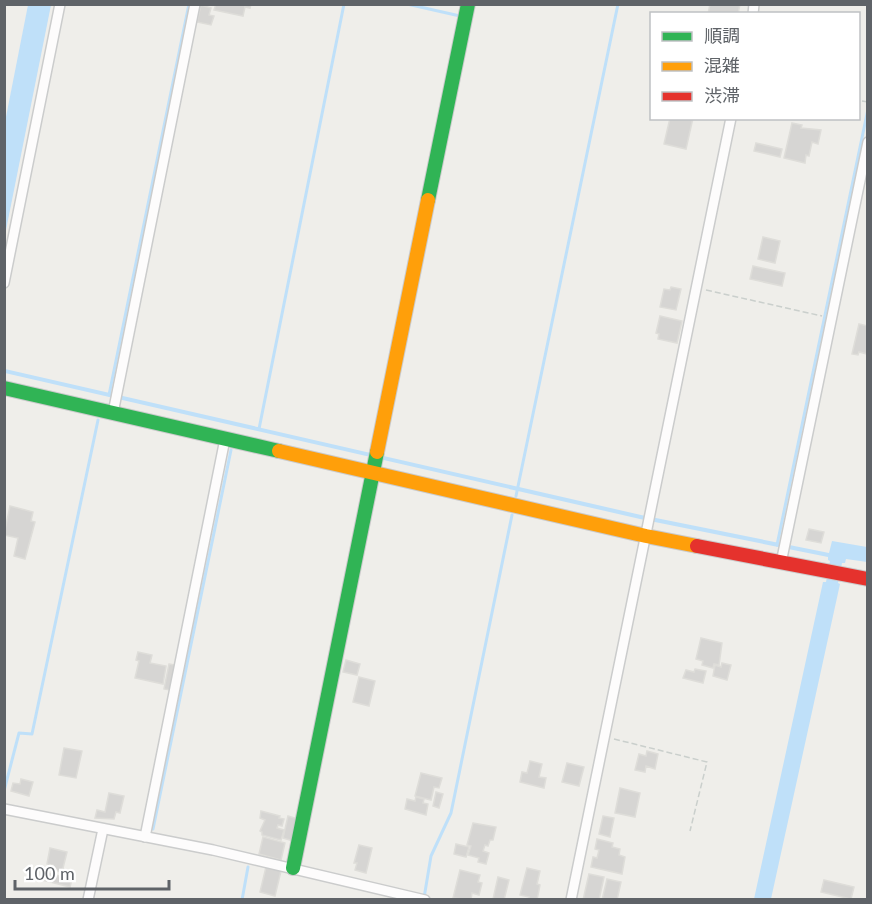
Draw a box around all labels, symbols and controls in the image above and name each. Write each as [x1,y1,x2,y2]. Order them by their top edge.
legend [650,12,860,120]
text: 順調 [704,24,740,46]
text: 混雑 [704,54,740,76]
text: 渋滞 [704,84,740,106]
scale bar [15,853,170,891]
text: 100 m [24,862,75,884]

